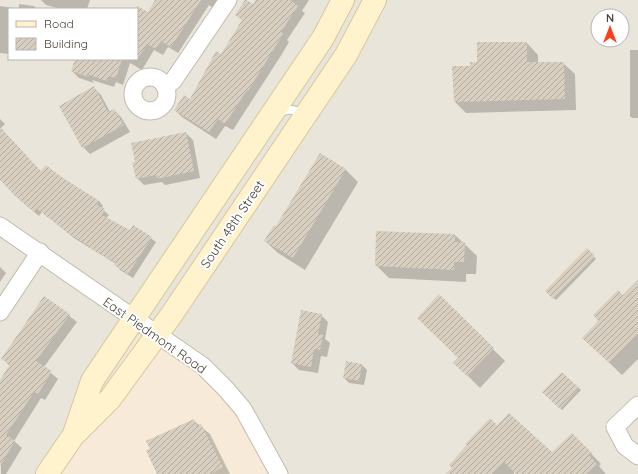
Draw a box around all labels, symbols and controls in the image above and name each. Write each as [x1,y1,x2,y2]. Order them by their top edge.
legend [8,8,138,60]
north arrow [590,8,630,48]
text: N [606,11,614,25]
text: Road [44,16,74,31]
text: Building [44,36,88,51]
street label: South 48th Street [197,177,267,271]
street label: East Piedmont Road [100,293,210,377]

